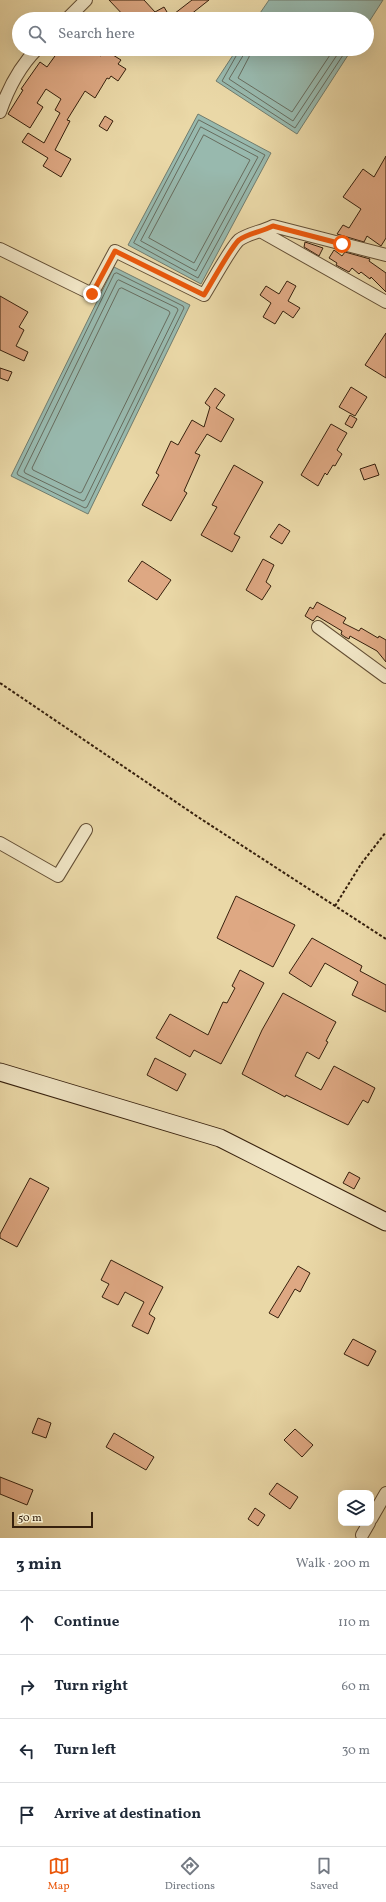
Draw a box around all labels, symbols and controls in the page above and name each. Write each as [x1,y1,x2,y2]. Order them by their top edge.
search box [12,12,374,56]
icon: search [26,23,48,45]
text: Search here [58,24,135,45]
route start [333,235,351,253]
route end [83,285,101,303]
map controls [338,1490,374,1526]
button: layers [338,1490,374,1526]
scale bar [12,1510,93,1529]
text: 50 m [18,1511,42,1526]
text: 3 min [16,1553,62,1576]
text: Walk · 200 m [296,1555,370,1573]
icon: ahead [16,1612,38,1634]
text: Continue [54,1612,119,1633]
text: 110 m [338,1614,370,1632]
icon: right [16,1676,38,1698]
text: Turn right [54,1676,128,1697]
text: 60 m [342,1678,370,1696]
icon: left [16,1740,38,1762]
text: Turn left [54,1740,116,1761]
text: 30 m [342,1742,370,1760]
icon: arrive [16,1804,38,1826]
text: Arrive at destination [54,1804,201,1825]
tab: Map [48,1855,70,1894]
tab: Directions [165,1855,215,1894]
tab: Saved [310,1855,338,1894]

